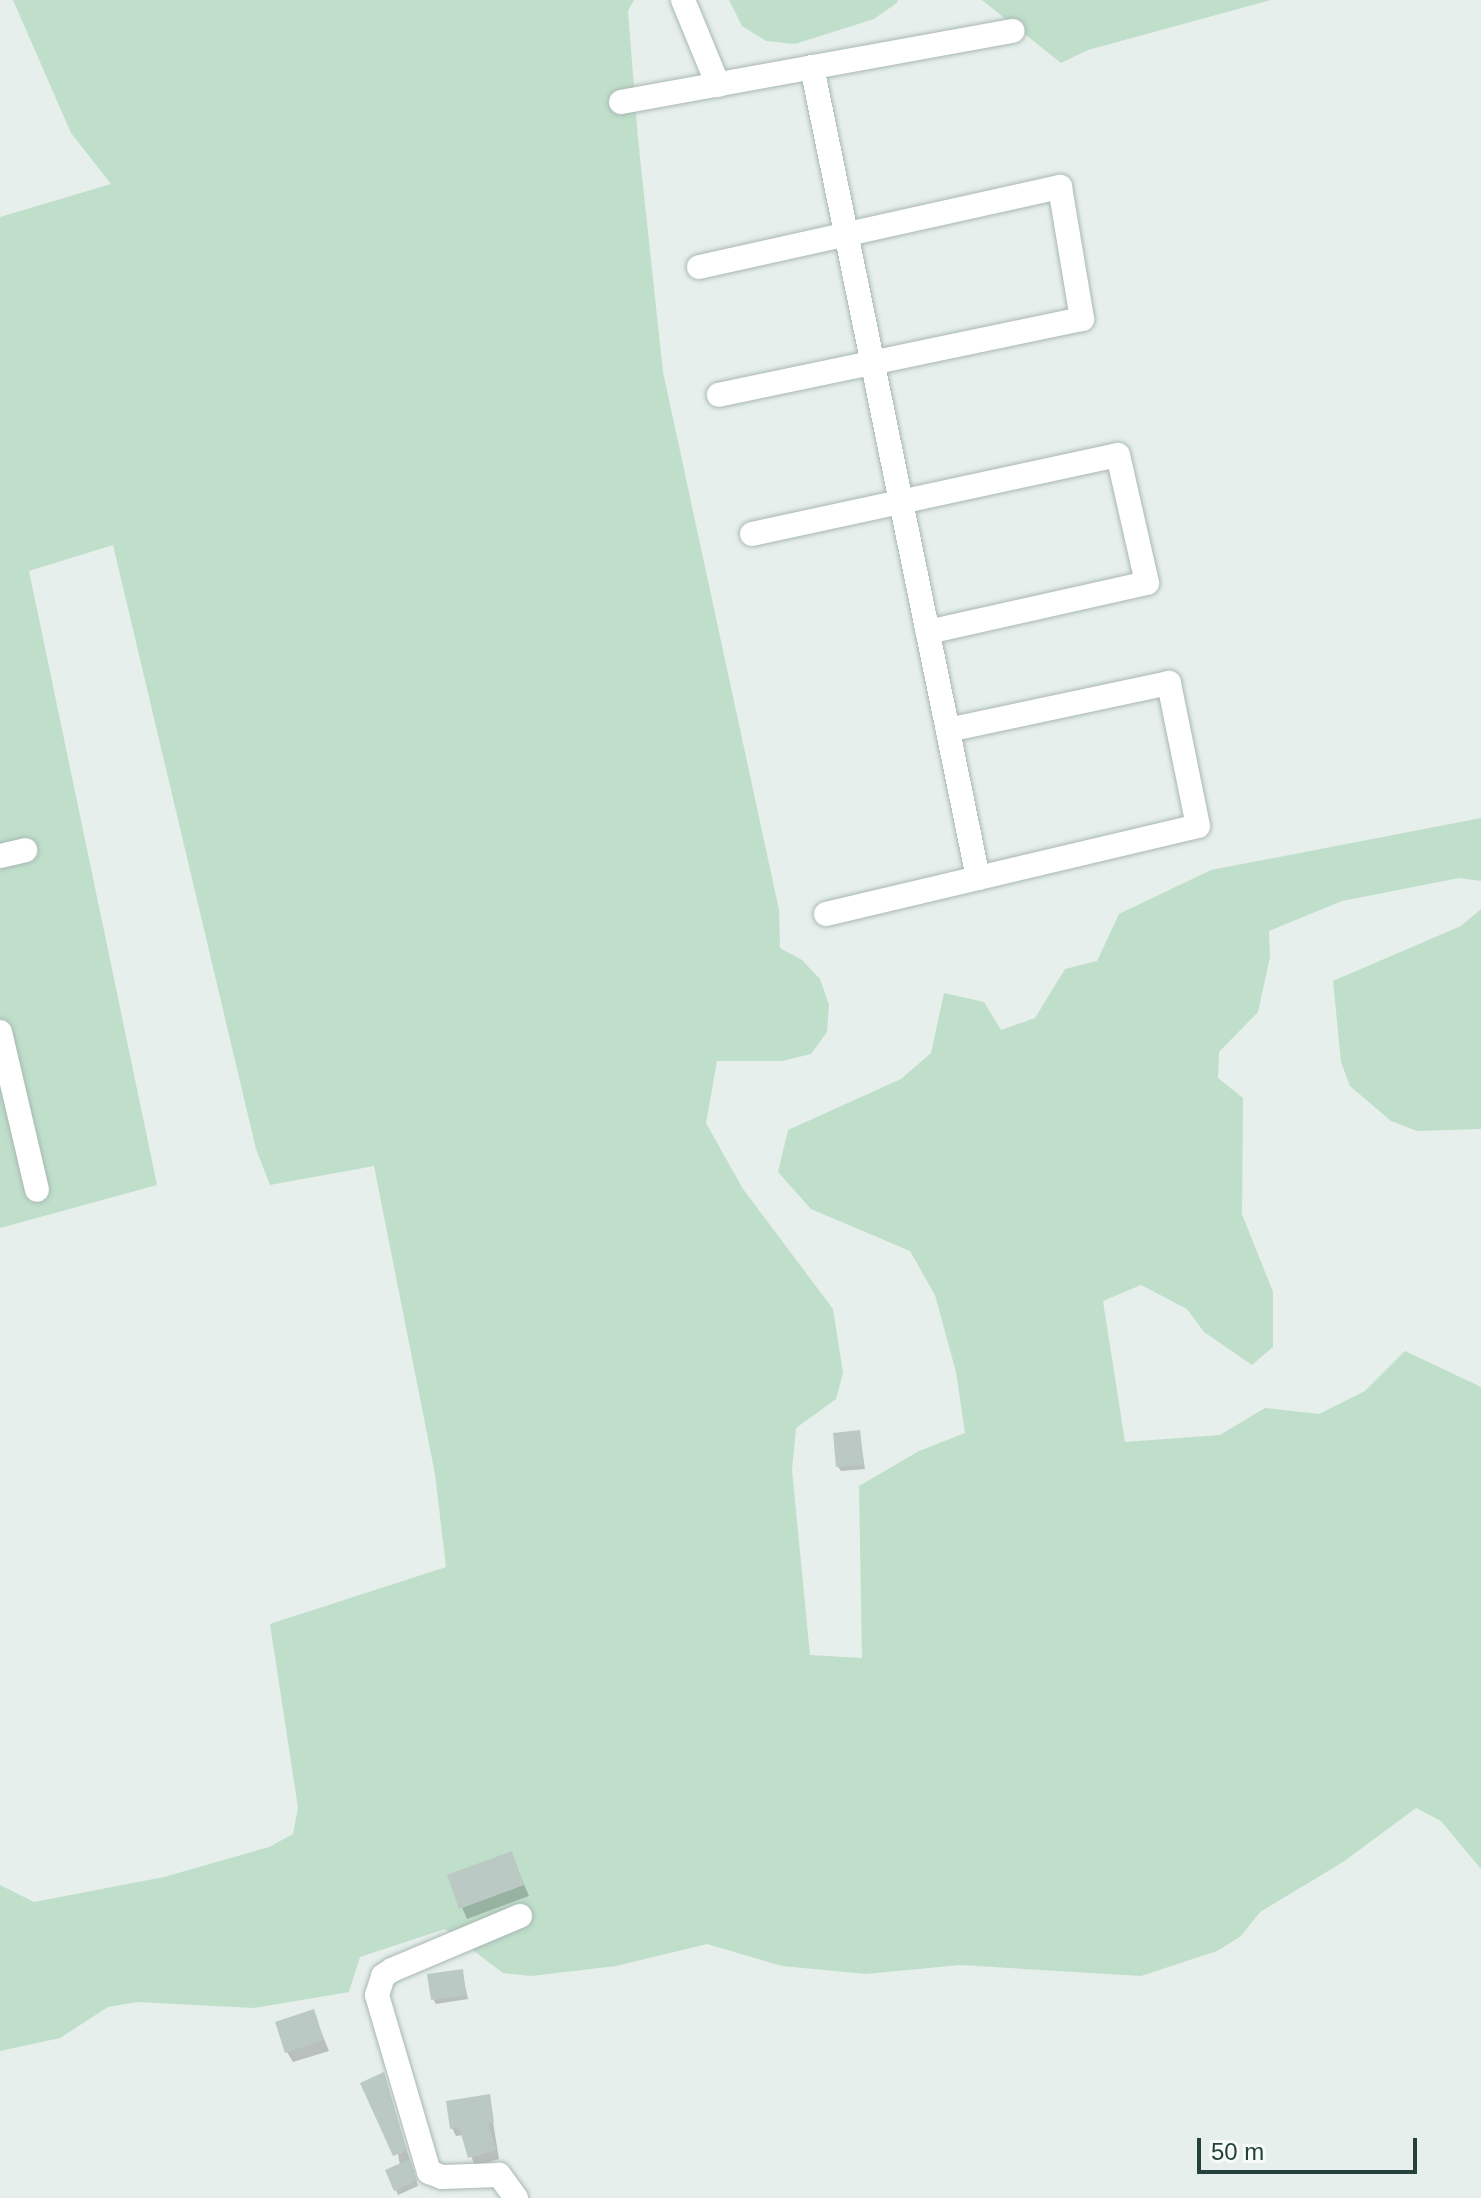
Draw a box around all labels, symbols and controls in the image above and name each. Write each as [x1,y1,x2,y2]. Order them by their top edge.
scale bar [1201,2122,1421,2172]
text: 50 m [1211,2138,1264,2165]

